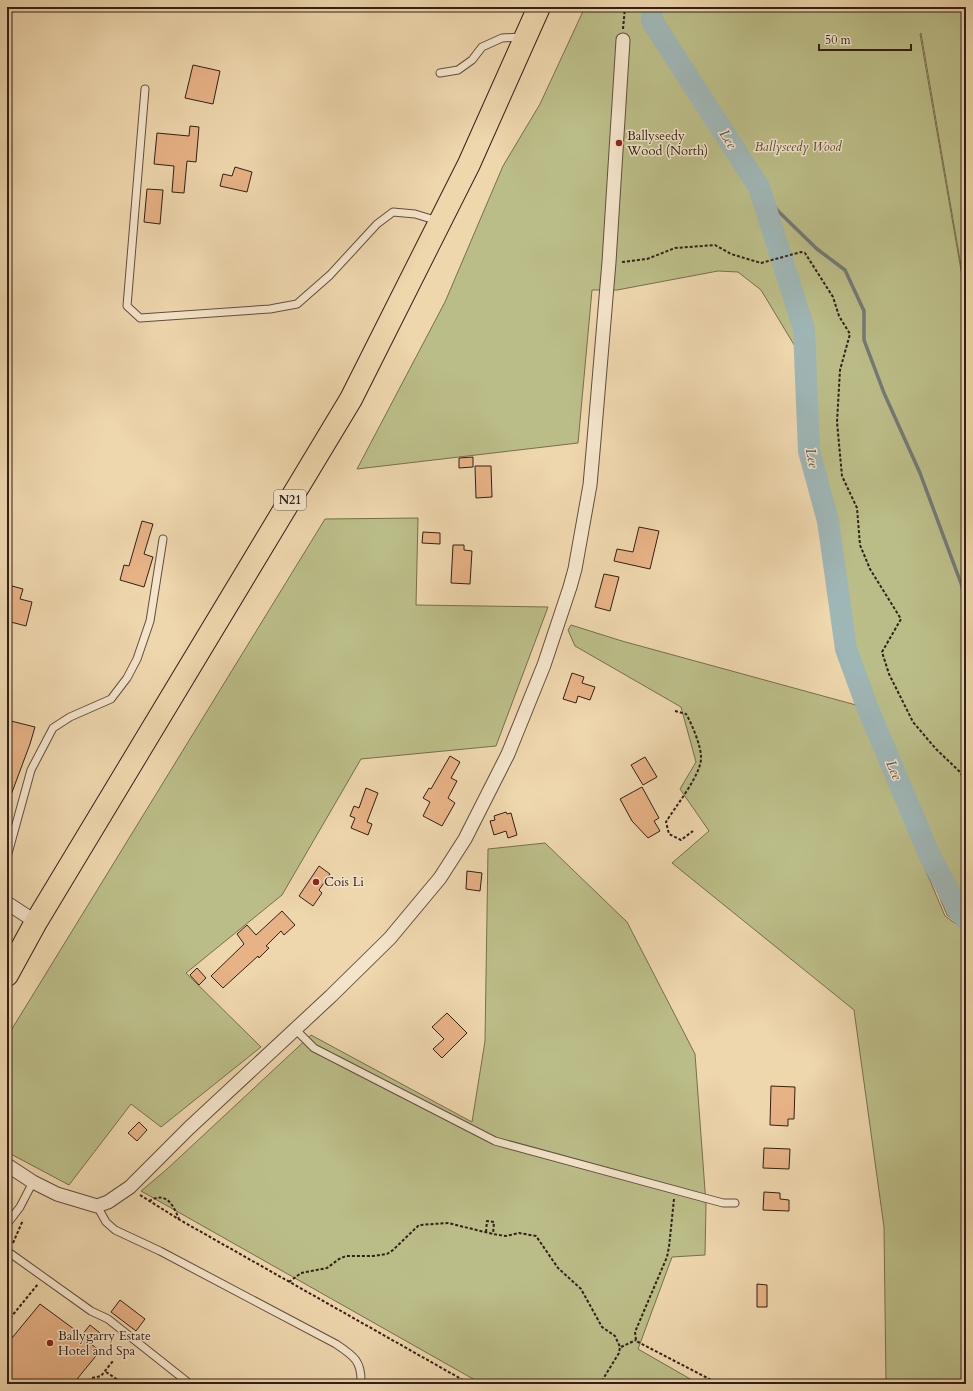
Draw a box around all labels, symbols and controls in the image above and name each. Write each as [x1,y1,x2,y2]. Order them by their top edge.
scale bar [819,26,911,52]
text: 50 m [825,32,852,48]
water label: Lee [715,126,742,153]
place label: Ballyseedy Wood (North) [626,127,708,160]
marker: Ballyseedy Wood (North) [614,138,624,148]
park label: Ballyseedy Wood [755,138,842,156]
water label: Lee [801,447,823,470]
road number: N21 [274,490,306,510]
water label: Lee [881,757,907,783]
place label: Cois Li [324,873,364,891]
marker: Cois Li [311,877,321,887]
place label: Ballygarry Estate Hotel and Spa [58,1327,151,1360]
marker: Ballygarry Estate Hotel and Spa [45,1338,55,1348]

